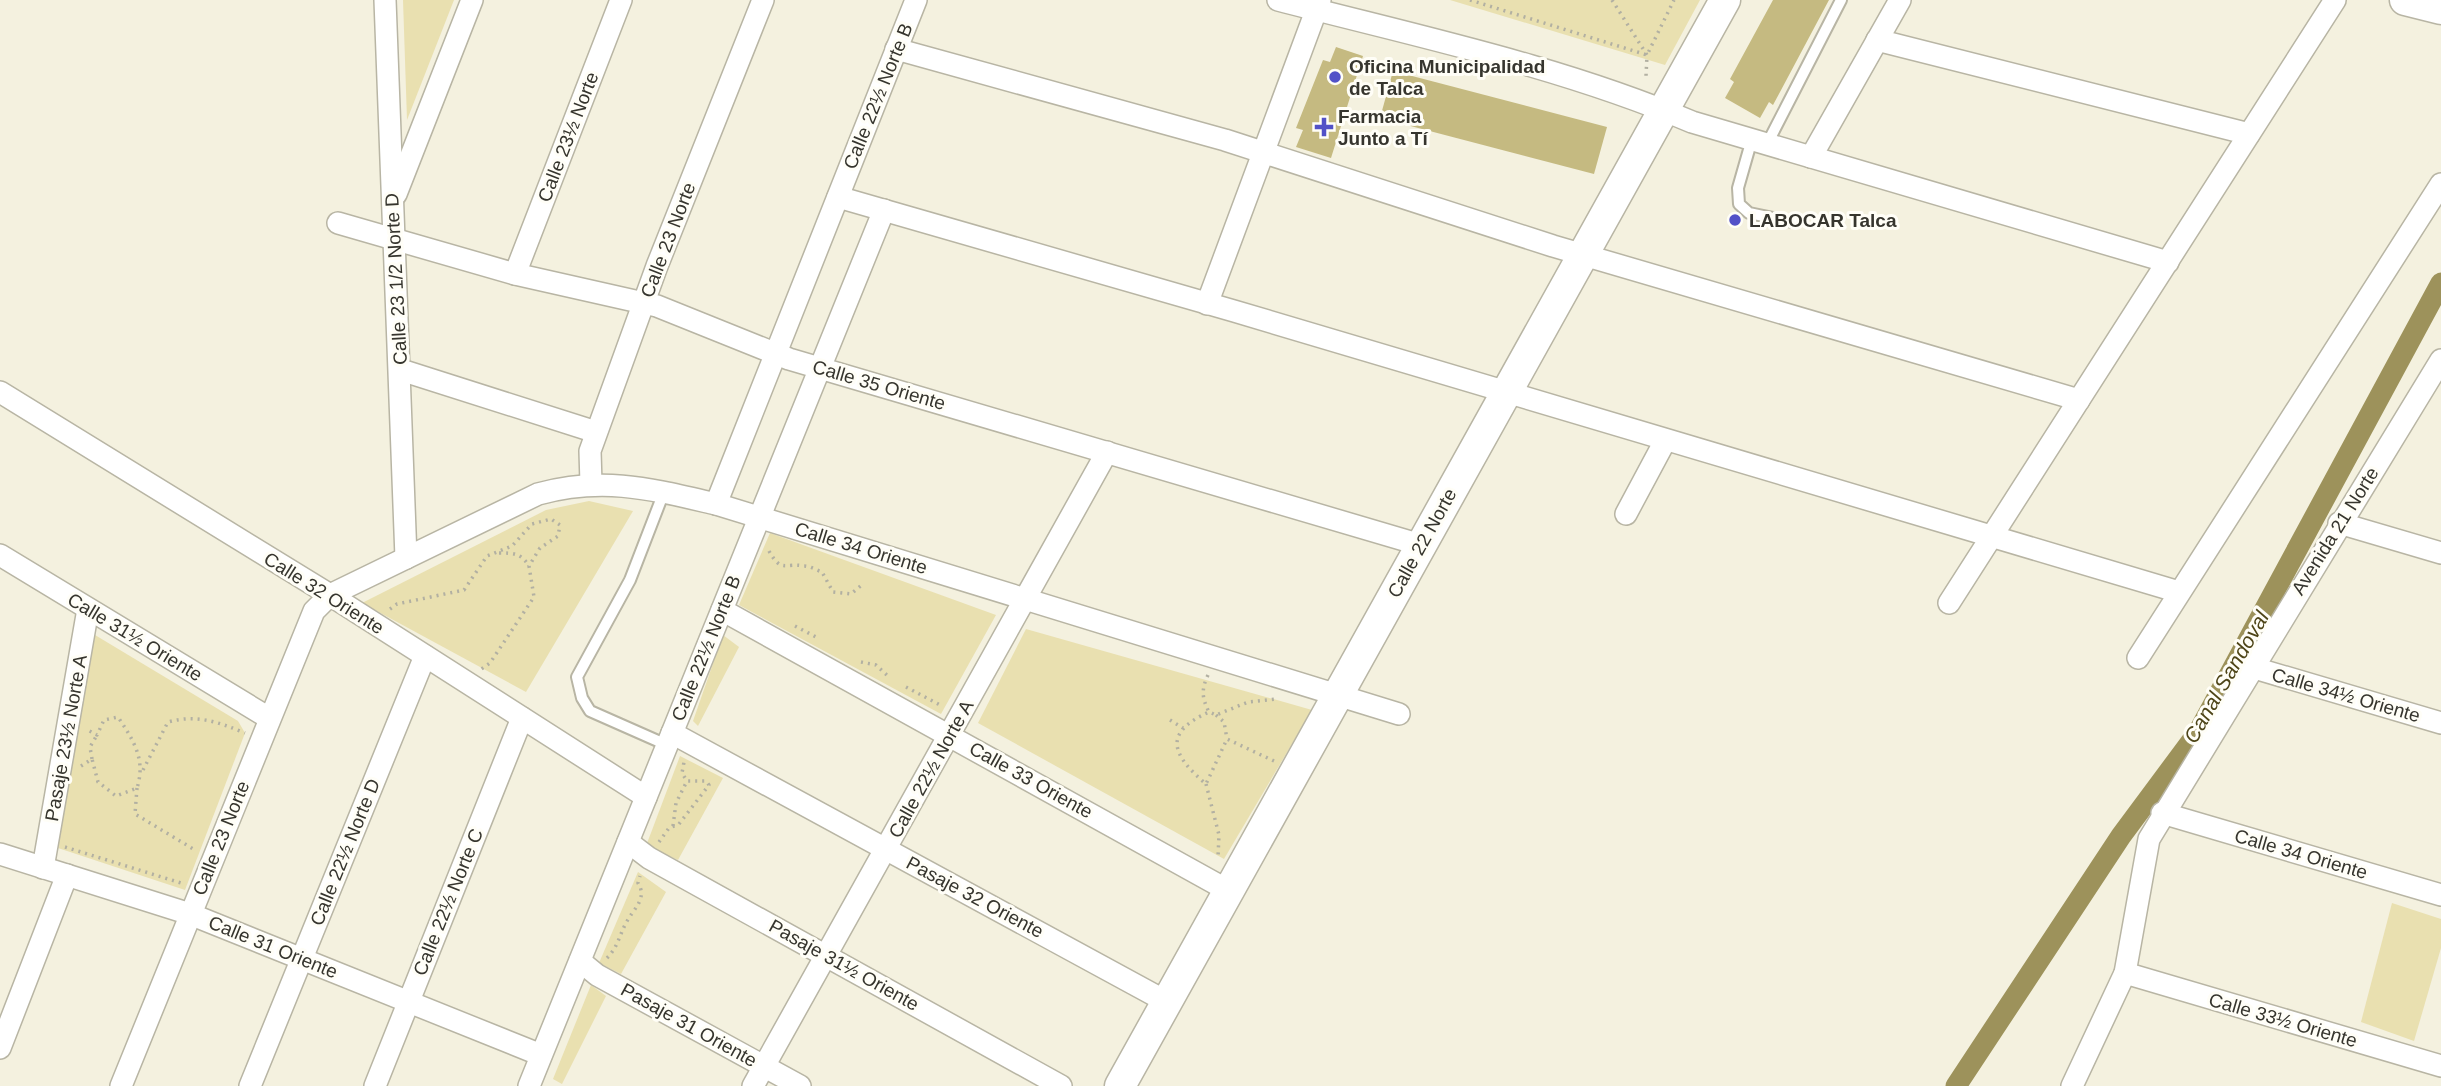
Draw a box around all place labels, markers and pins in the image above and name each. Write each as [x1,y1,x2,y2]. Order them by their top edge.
place label: Oficina Municipalidad de Talca [1349,56,1545,99]
marker: Oficina Municipalidad de Talca [1327,69,1343,85]
place label: Farmacia Junto a Tí [1338,106,1428,149]
marker: Farmacia Junto a Tí [1316,119,1332,135]
place label: LABOCAR Talca [1749,210,1897,231]
marker: LABOCAR Talca [1727,212,1743,228]

